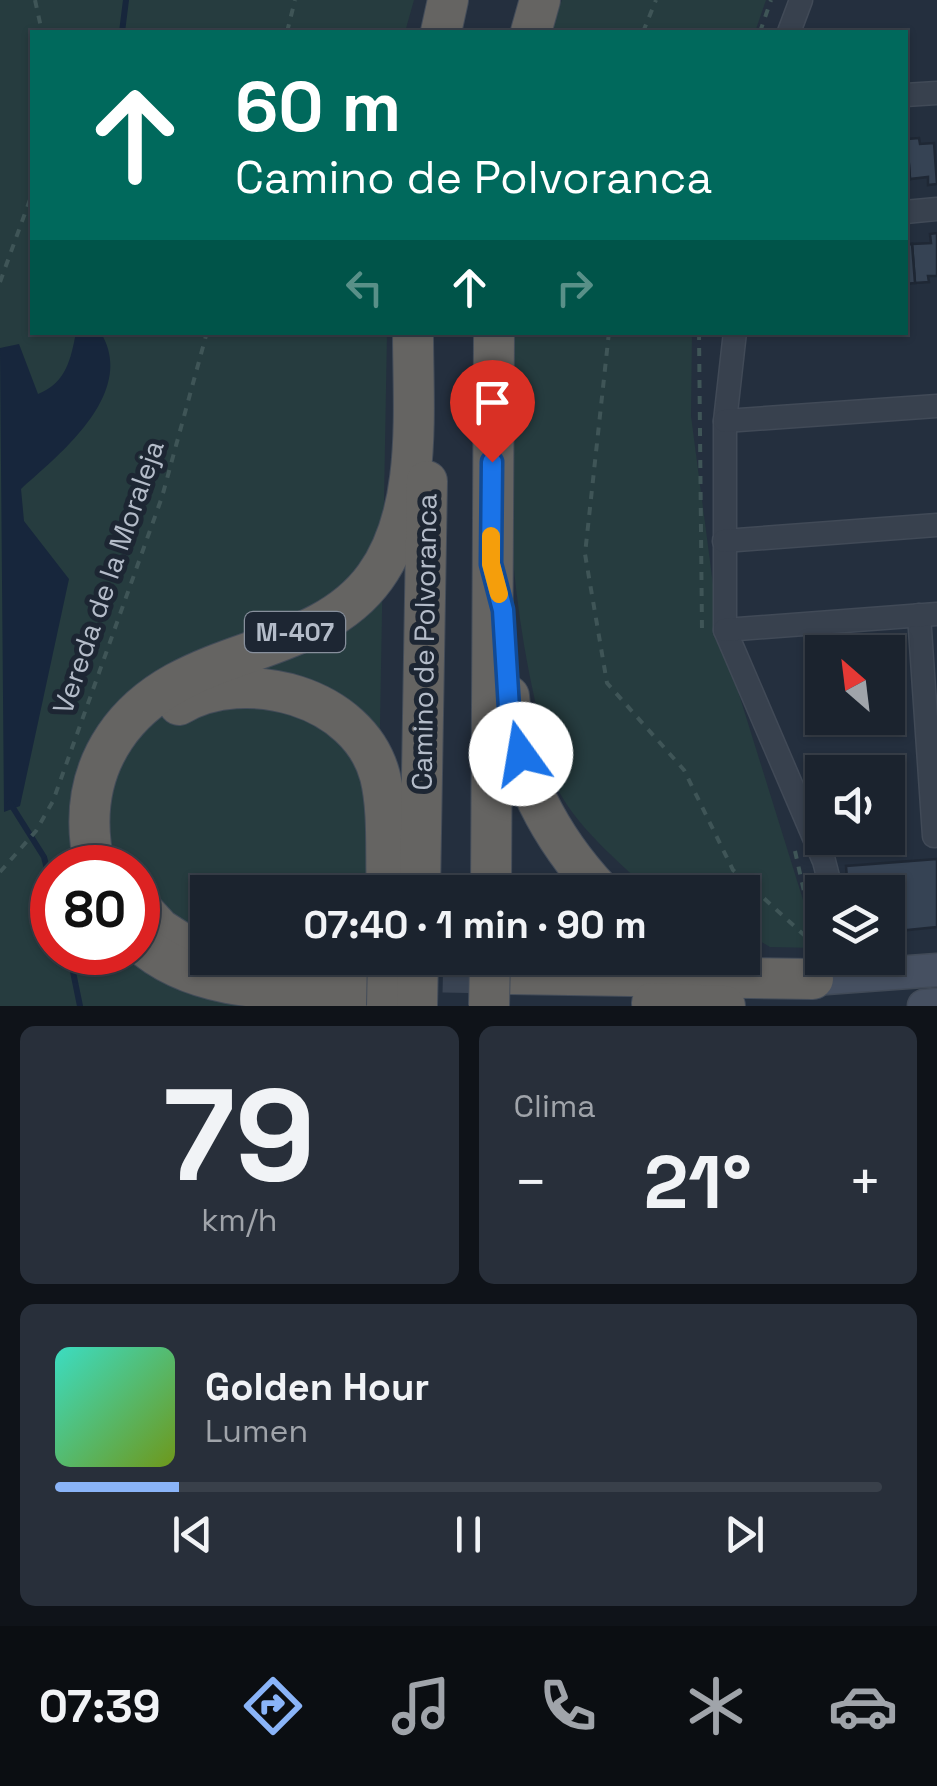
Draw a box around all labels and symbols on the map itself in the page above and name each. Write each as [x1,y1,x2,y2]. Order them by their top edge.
pin [450,360,535,463]
street label: Vereda de la Moraleja [44,435,172,719]
street label: Camino de Polvoranca [403,493,445,791]
road number: M-407 [245,612,345,652]
north arrow [805,635,905,735]
position arrow [469,702,573,806]
speed limit sign: 80 [30,845,160,975]

